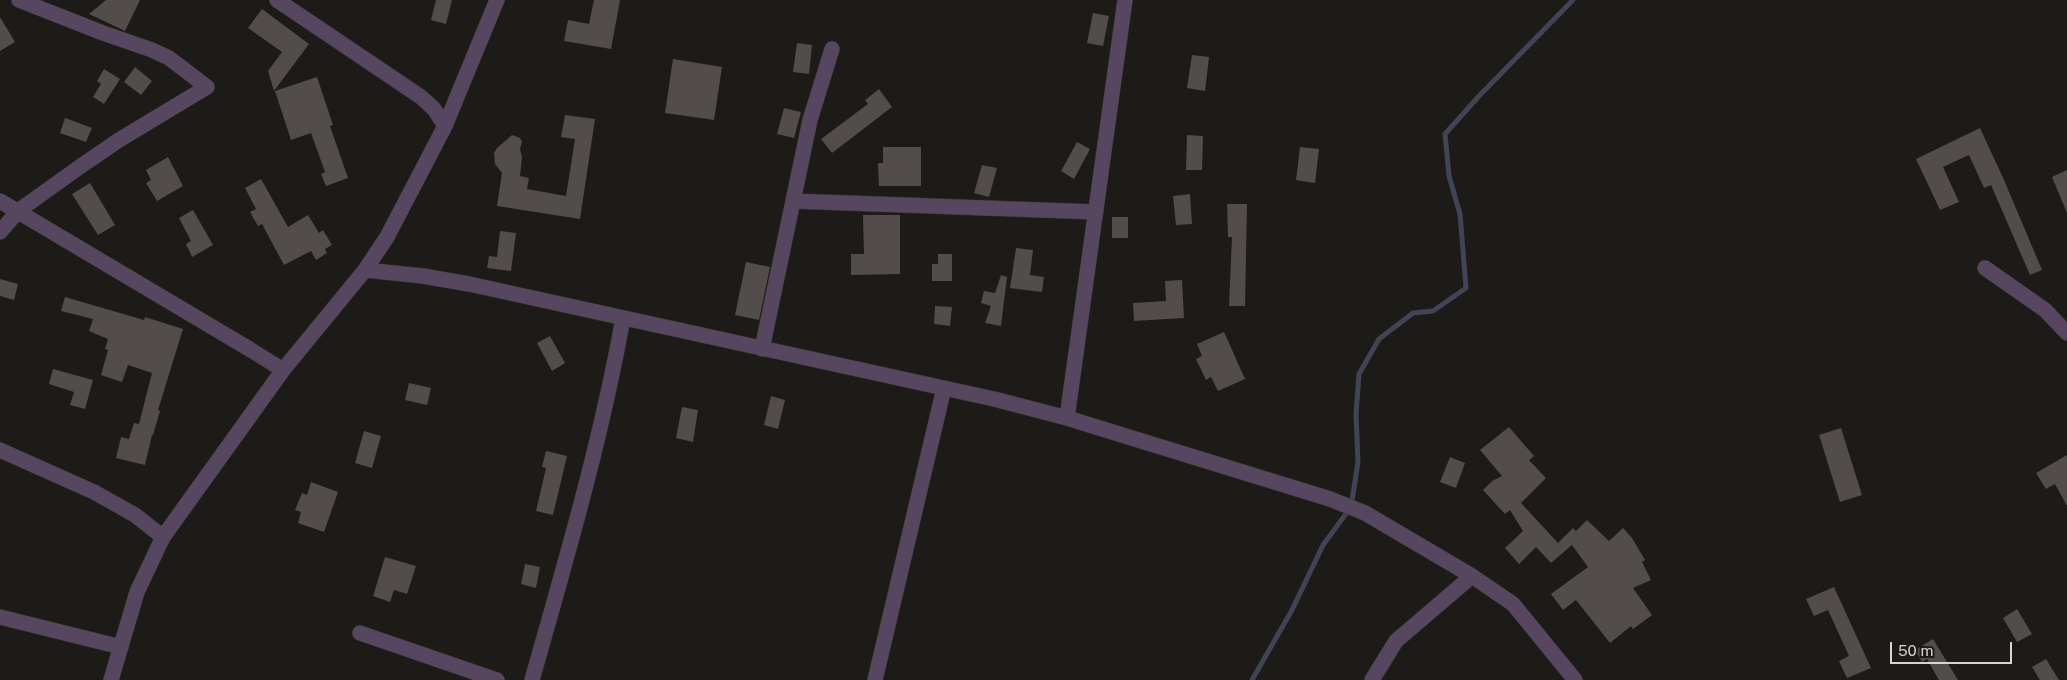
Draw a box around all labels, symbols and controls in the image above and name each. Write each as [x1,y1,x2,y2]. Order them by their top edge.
scale bar [1892,632,2014,664]
text: 50 m [1898,642,1933,659]

